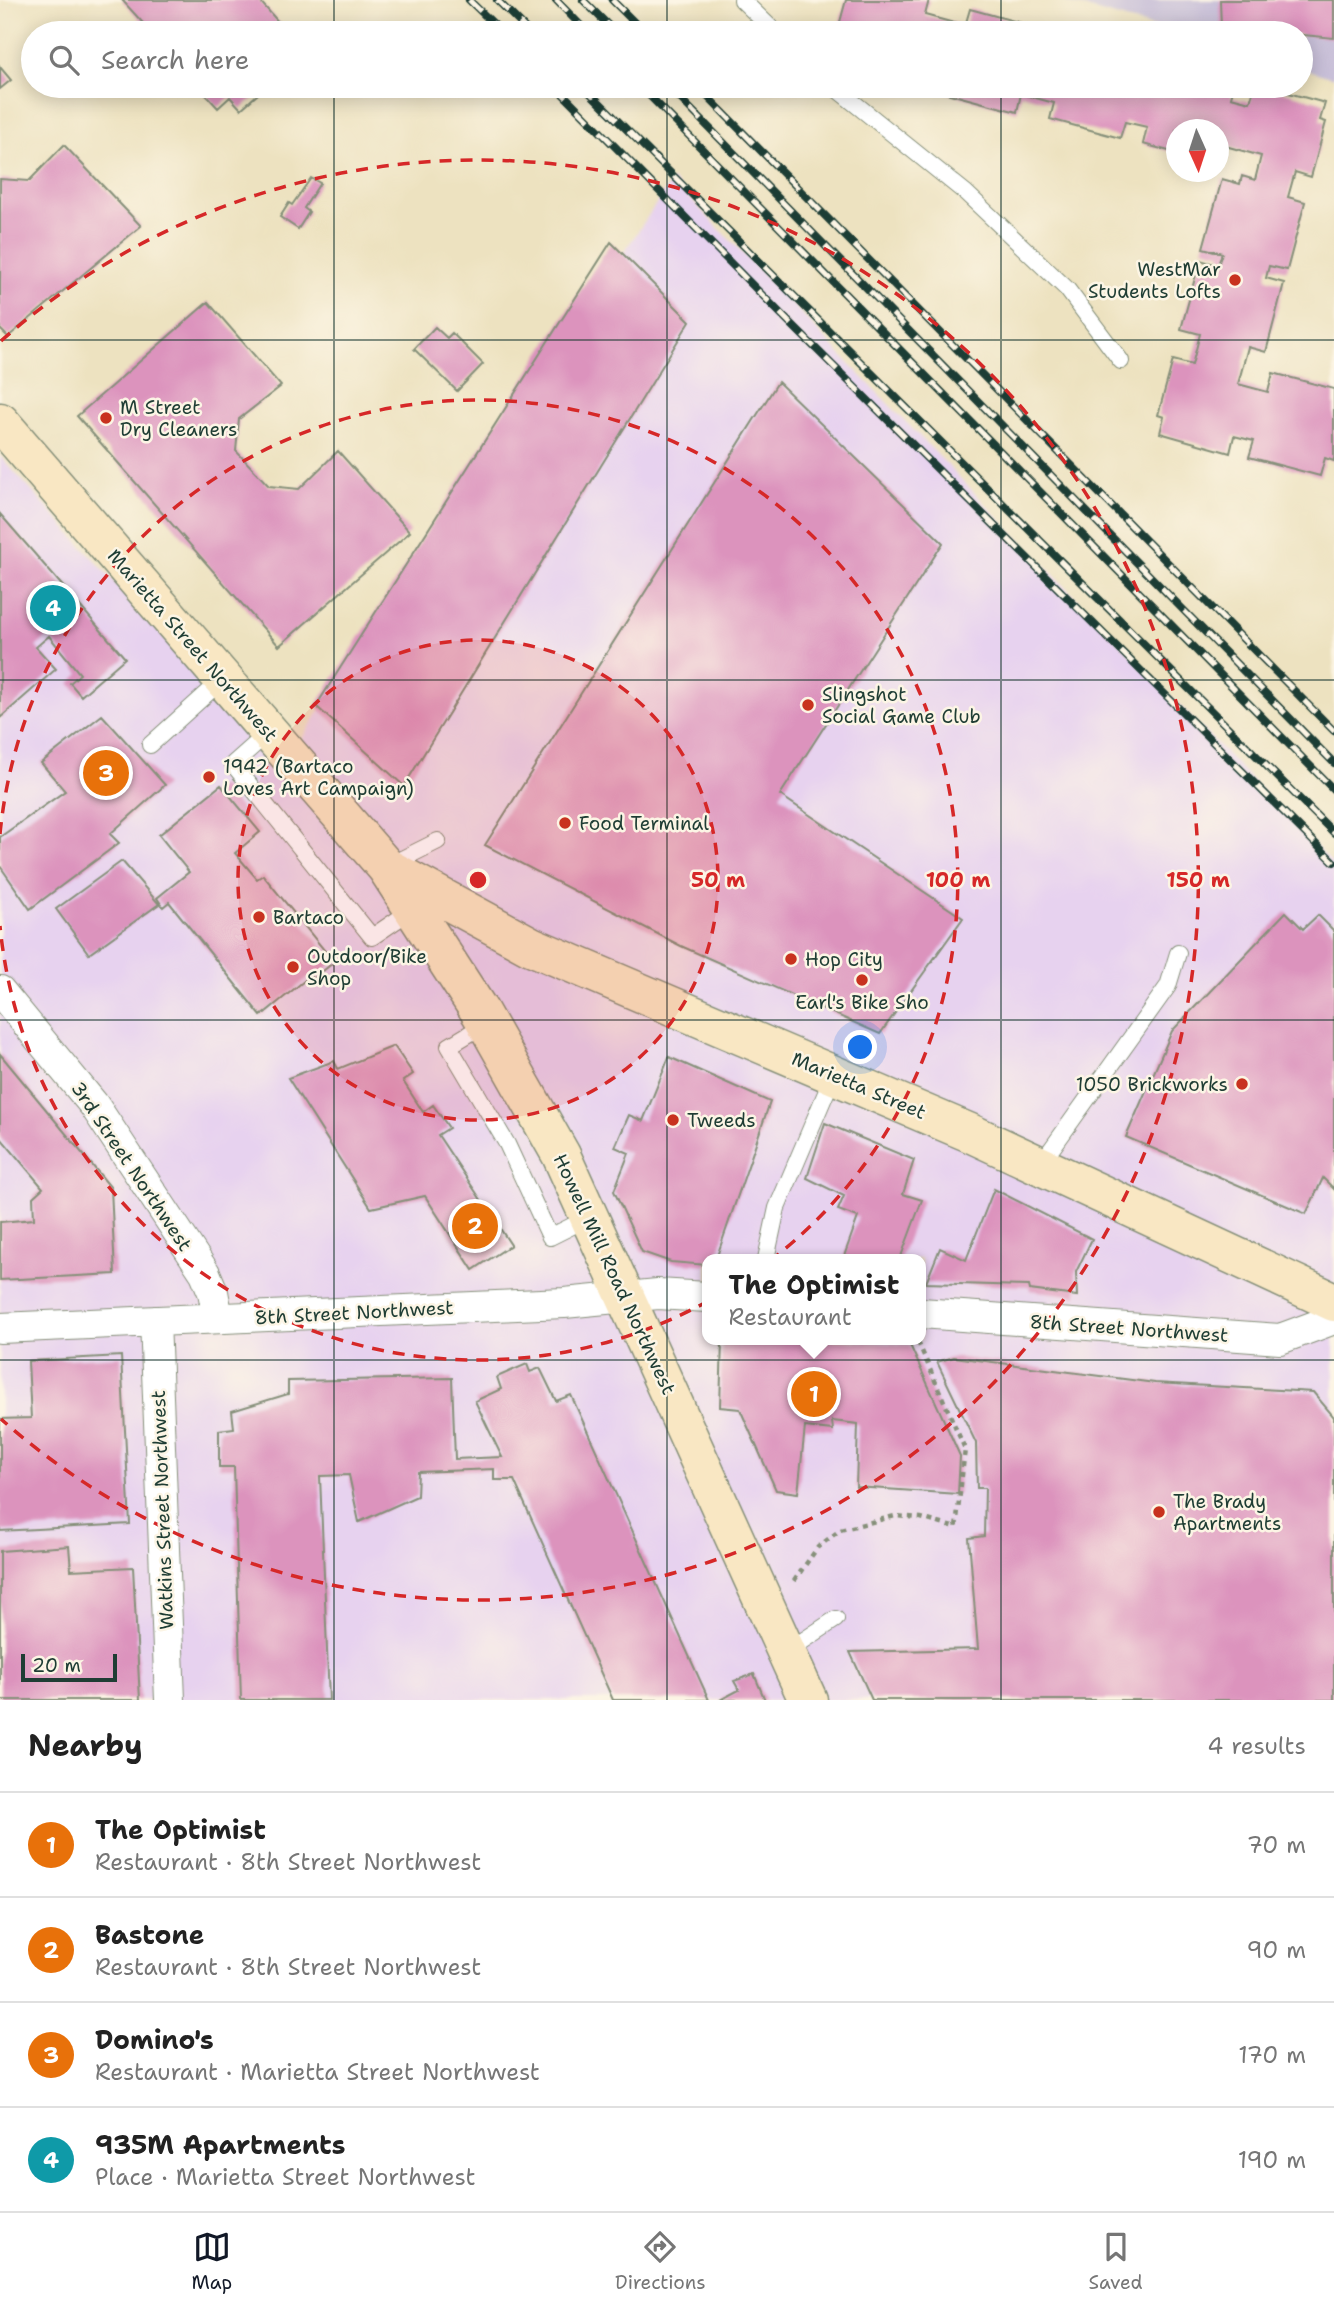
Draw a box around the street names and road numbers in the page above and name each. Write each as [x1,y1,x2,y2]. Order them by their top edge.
street label: Marietta Street Northwest [102,544,283,747]
street label: Marietta Street [788,1046,930,1125]
street label: 3rd Street Northwest [65,1077,198,1256]
street label: Howell Mill Road Northwest [548,1150,681,1399]
street label: 8th Street Northwest [254,1295,454,1330]
street label: 8th Street Northwest [1029,1309,1229,1348]
street label: Watkins Street Northwest [146,1390,179,1630]

